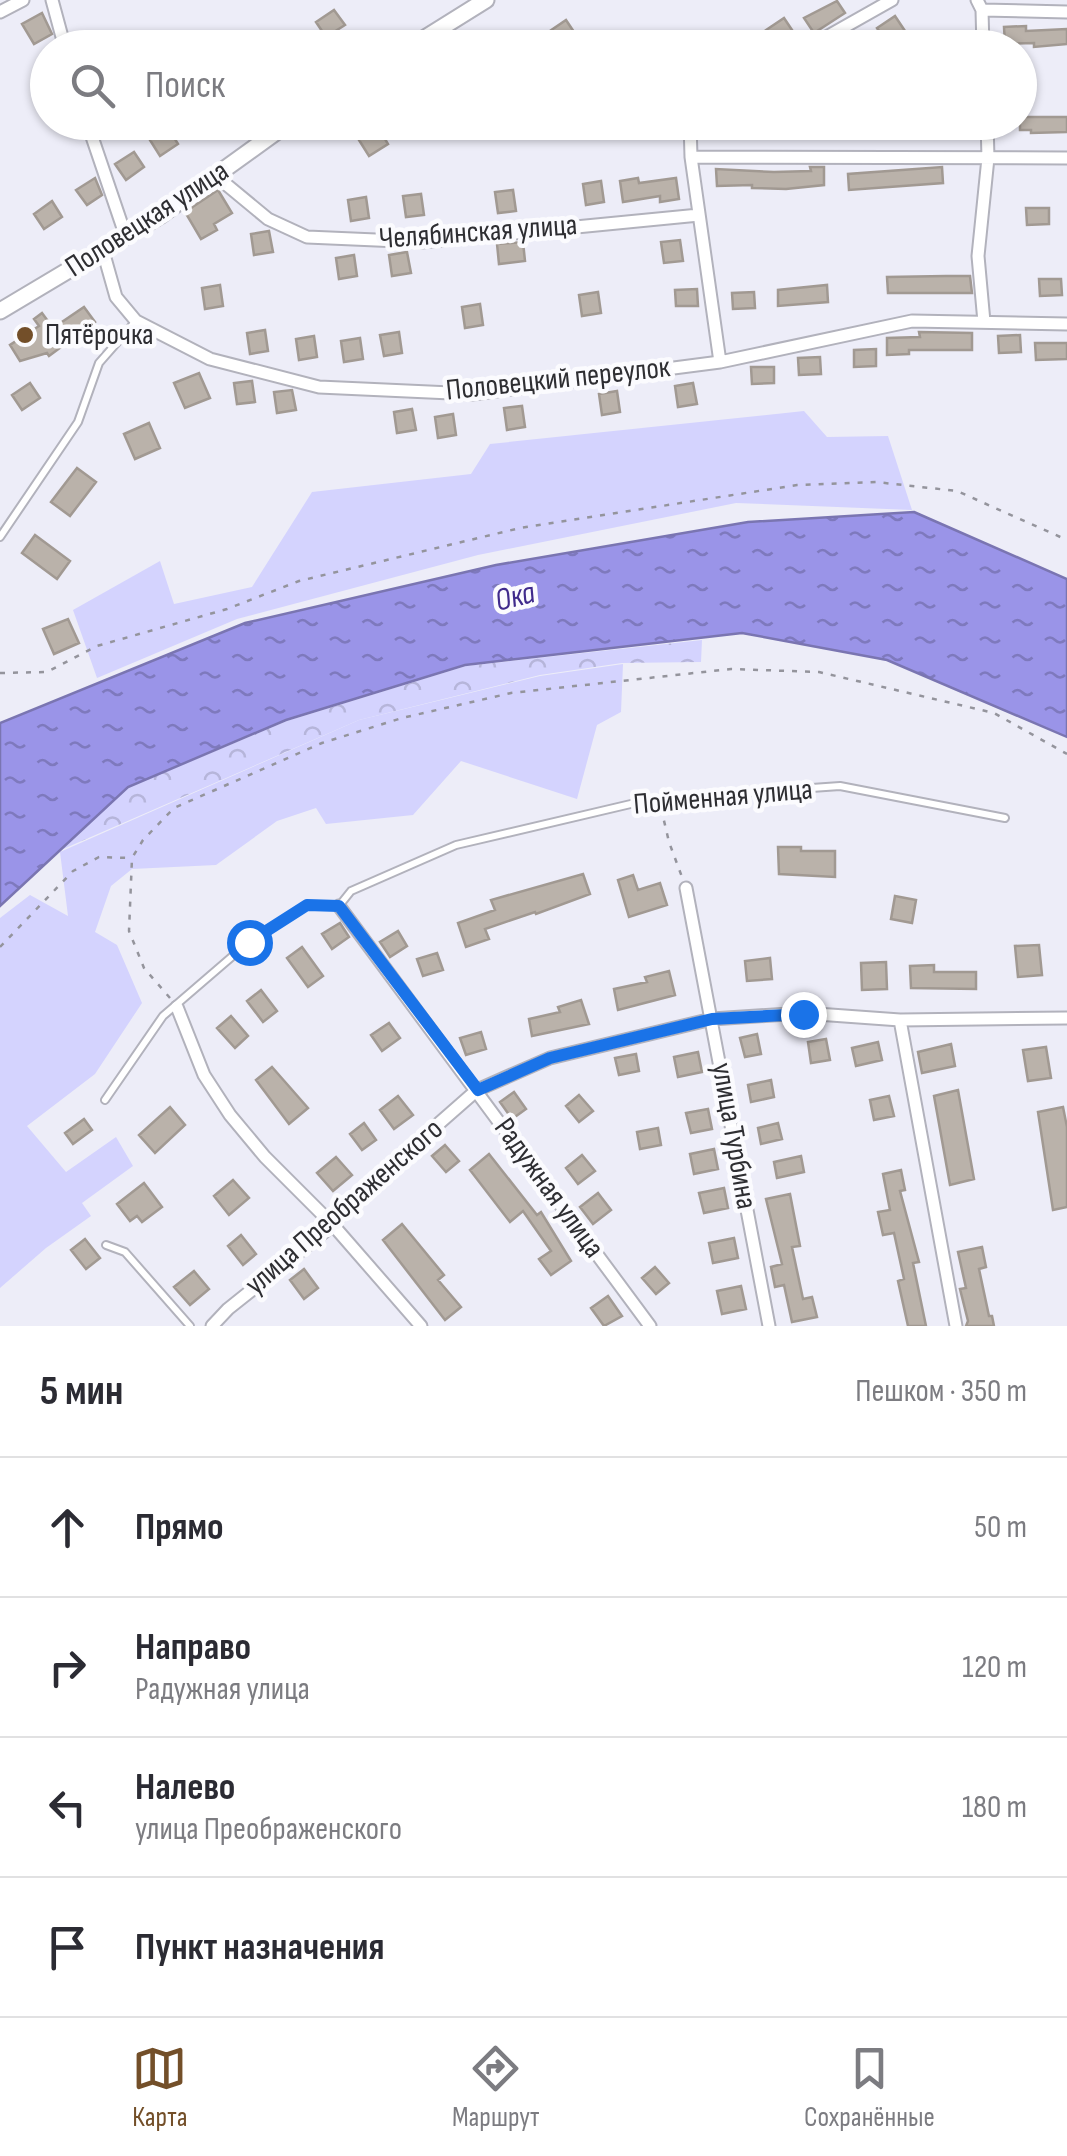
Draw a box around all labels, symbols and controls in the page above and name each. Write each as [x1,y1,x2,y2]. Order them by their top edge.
search box [30,30,1037,140]
icon: search [65,58,120,113]
text: Поиск [145,63,225,108]
street label: Половецкая улица [59,153,235,285]
street label: Челябинская улица [378,207,578,257]
place label: Пятёрочка [45,317,154,353]
marker: Пятёрочка [14,324,36,346]
street label: Половецкий переулок [444,349,672,409]
water label: Ока [491,573,539,621]
street label: Пойменная улица [632,771,814,823]
route start [227,920,273,966]
route end [781,992,827,1038]
street label: улица Турбина [703,1060,765,1212]
street label: улица Преображенского [238,1111,450,1303]
street label: Радужная улица [486,1111,612,1265]
text: 5 мин [40,1366,123,1417]
text: Пешком · 350 m [855,1372,1027,1411]
icon: ahead [40,1500,95,1555]
text: Прямо [135,1505,224,1550]
text: 50 m [974,1508,1027,1547]
text: Направо [135,1625,251,1670]
icon: right [40,1640,95,1695]
text: 120 m [962,1648,1027,1687]
text: Радужная улица [135,1670,310,1709]
text: Налево [135,1765,235,1810]
icon: left [40,1780,95,1835]
text: 180 m [962,1788,1027,1827]
text: улица Преображенского [135,1810,402,1849]
icon: arrive [40,1920,95,1975]
text: Пункт назначения [135,1925,384,1970]
tab: Карта [132,2041,187,2134]
tab: Маршрут [452,2041,540,2134]
tab: Сохранённые [804,2041,935,2134]

